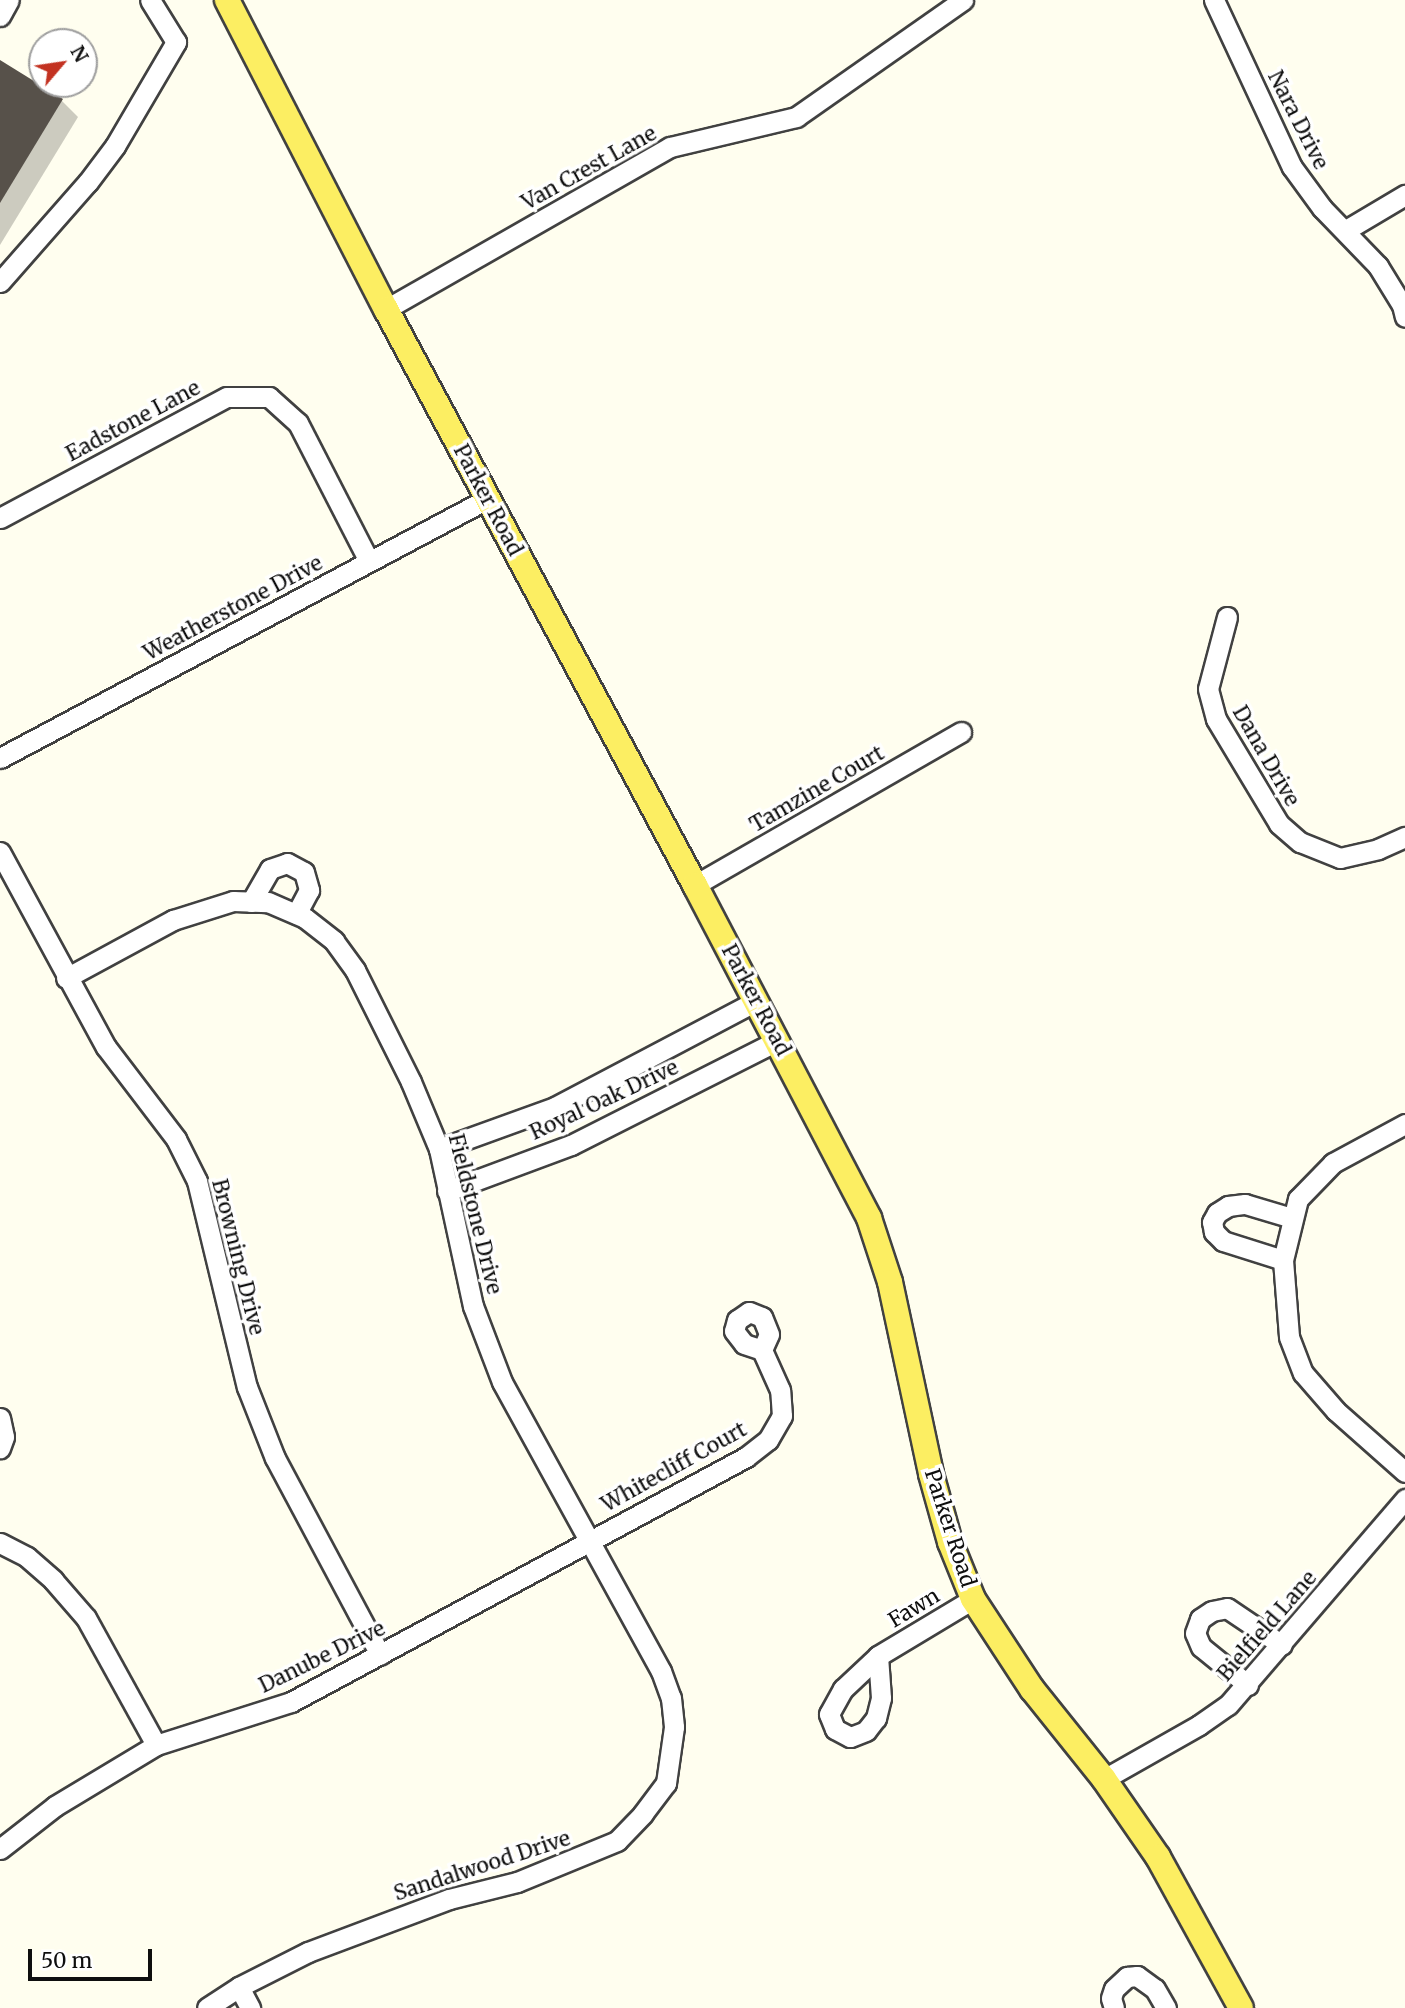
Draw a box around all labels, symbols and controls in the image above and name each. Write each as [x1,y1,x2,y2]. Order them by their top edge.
north arrow [28,28,98,98]
text: N [65,41,94,66]
street label: Nara Drive [1262,67,1334,173]
street label: Van Crest Lane [517,121,661,215]
street label: Eadstone Lane [62,375,204,467]
street label: Parker Road [448,440,528,560]
street label: Weatherstone Drive [139,550,327,666]
street label: Dana Drive [1227,701,1305,811]
street label: Tamzine Court [745,740,889,838]
street label: Parker Road [716,940,796,1060]
street label: Royal Oak Drive [526,1055,682,1145]
street label: Fieldstone Drive [443,1131,507,1297]
street label: Browning Drive [206,1176,270,1338]
street label: Whitecliff Court [597,1417,751,1517]
street label: Parker Road [919,1466,981,1590]
street label: Bielfield Lane [1212,1566,1322,1686]
street label: Fawn [884,1583,944,1633]
street label: Danube Drive [255,1616,389,1698]
street label: Sandalwood Drive [391,1826,573,1906]
scale bar [32,1934,156,1978]
text: 50 m [41,1947,92,1974]

